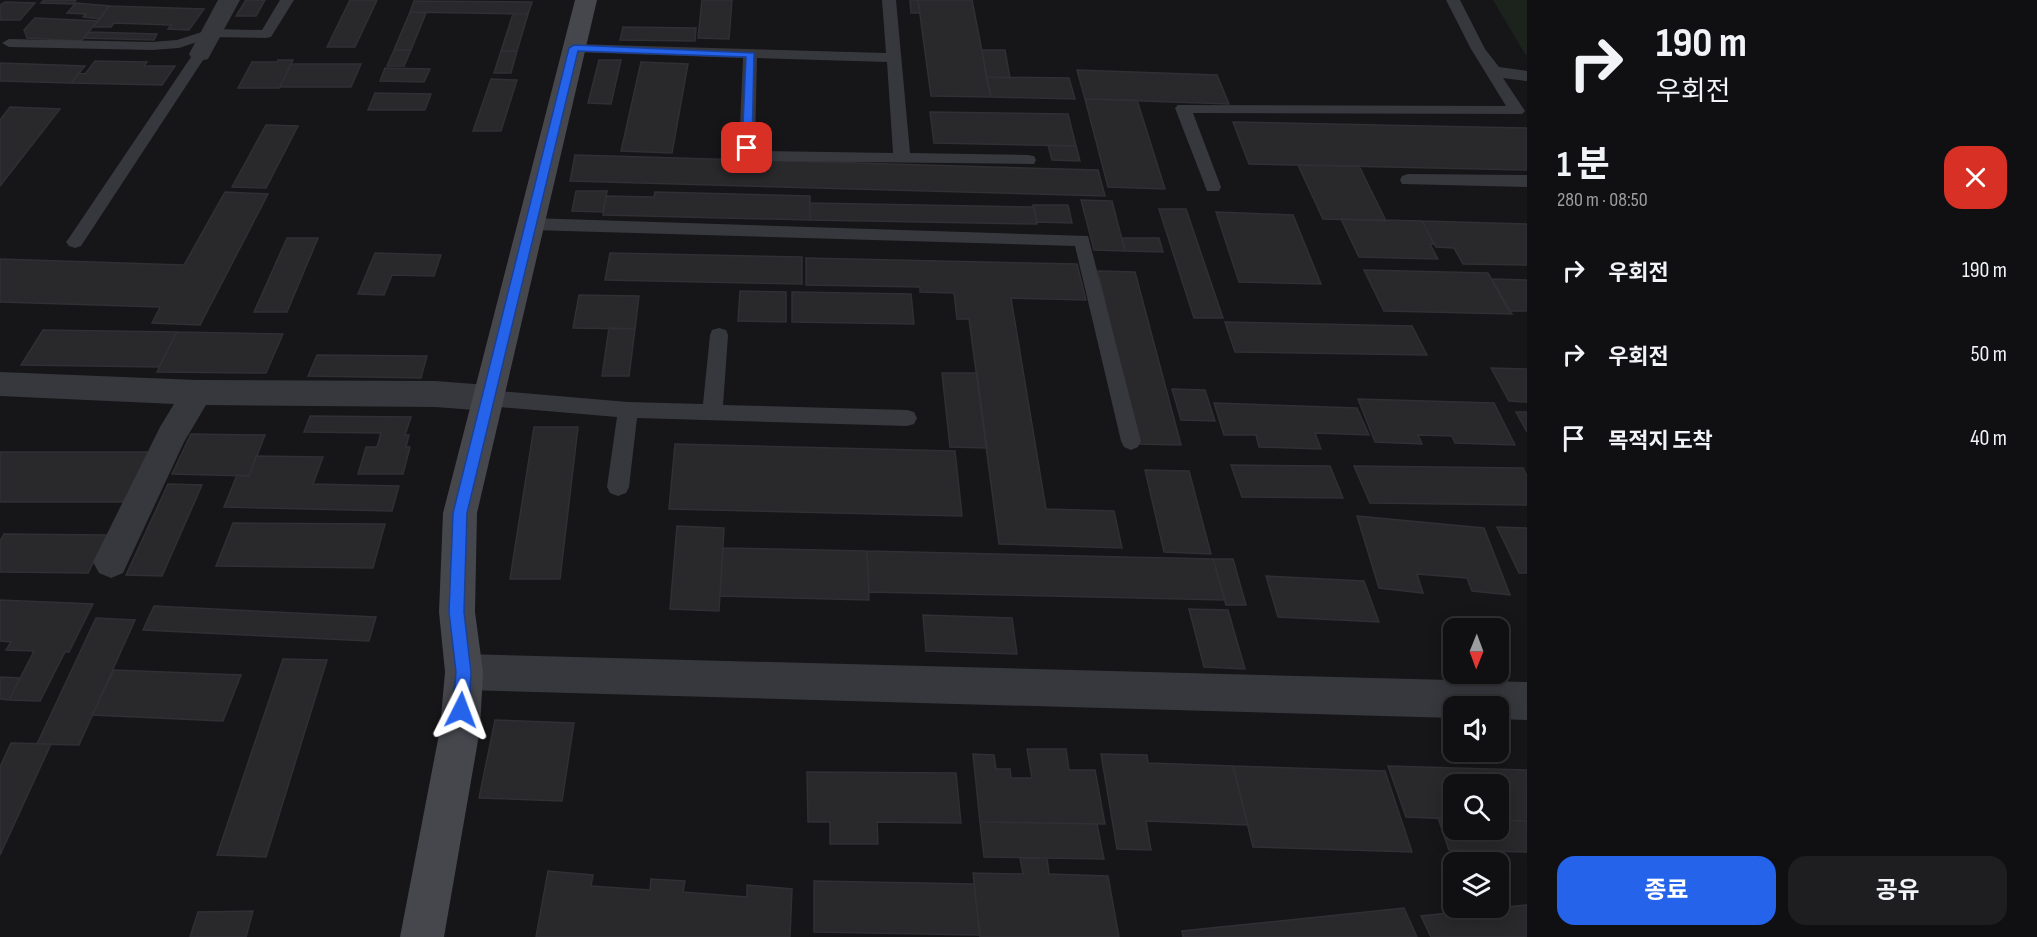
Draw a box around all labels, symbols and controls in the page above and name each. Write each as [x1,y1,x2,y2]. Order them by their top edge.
text: 190 m [1656,18,1747,69]
icon: right [1557,24,1635,102]
text: 우회전 [1656,76,1731,108]
pin [721,122,772,173]
icon: arrive [730,131,763,164]
text: 1 분 [1557,144,1610,187]
button: close [1944,146,2007,209]
text: 280 m · 08:50 [1557,188,1648,212]
icon: right [1557,254,1590,287]
text: 190 m [1962,257,2007,284]
text: 우회전 [1608,260,1669,287]
icon: right [1557,338,1590,371]
text: 50 m [1971,341,2007,368]
text: 우회전 [1608,344,1669,371]
icon: arrive [1557,422,1590,455]
text: 40 m [1970,425,2007,452]
text: 목적지 도착 [1608,428,1713,455]
north arrow [1443,618,1509,684]
map controls [1443,618,1509,918]
position arrow [429,678,493,742]
button: sound [1443,696,1509,762]
button: search [1443,774,1509,840]
button: layers [1443,852,1509,918]
button: 종료 [1557,856,1776,925]
button: 공유 [1788,856,2007,925]

